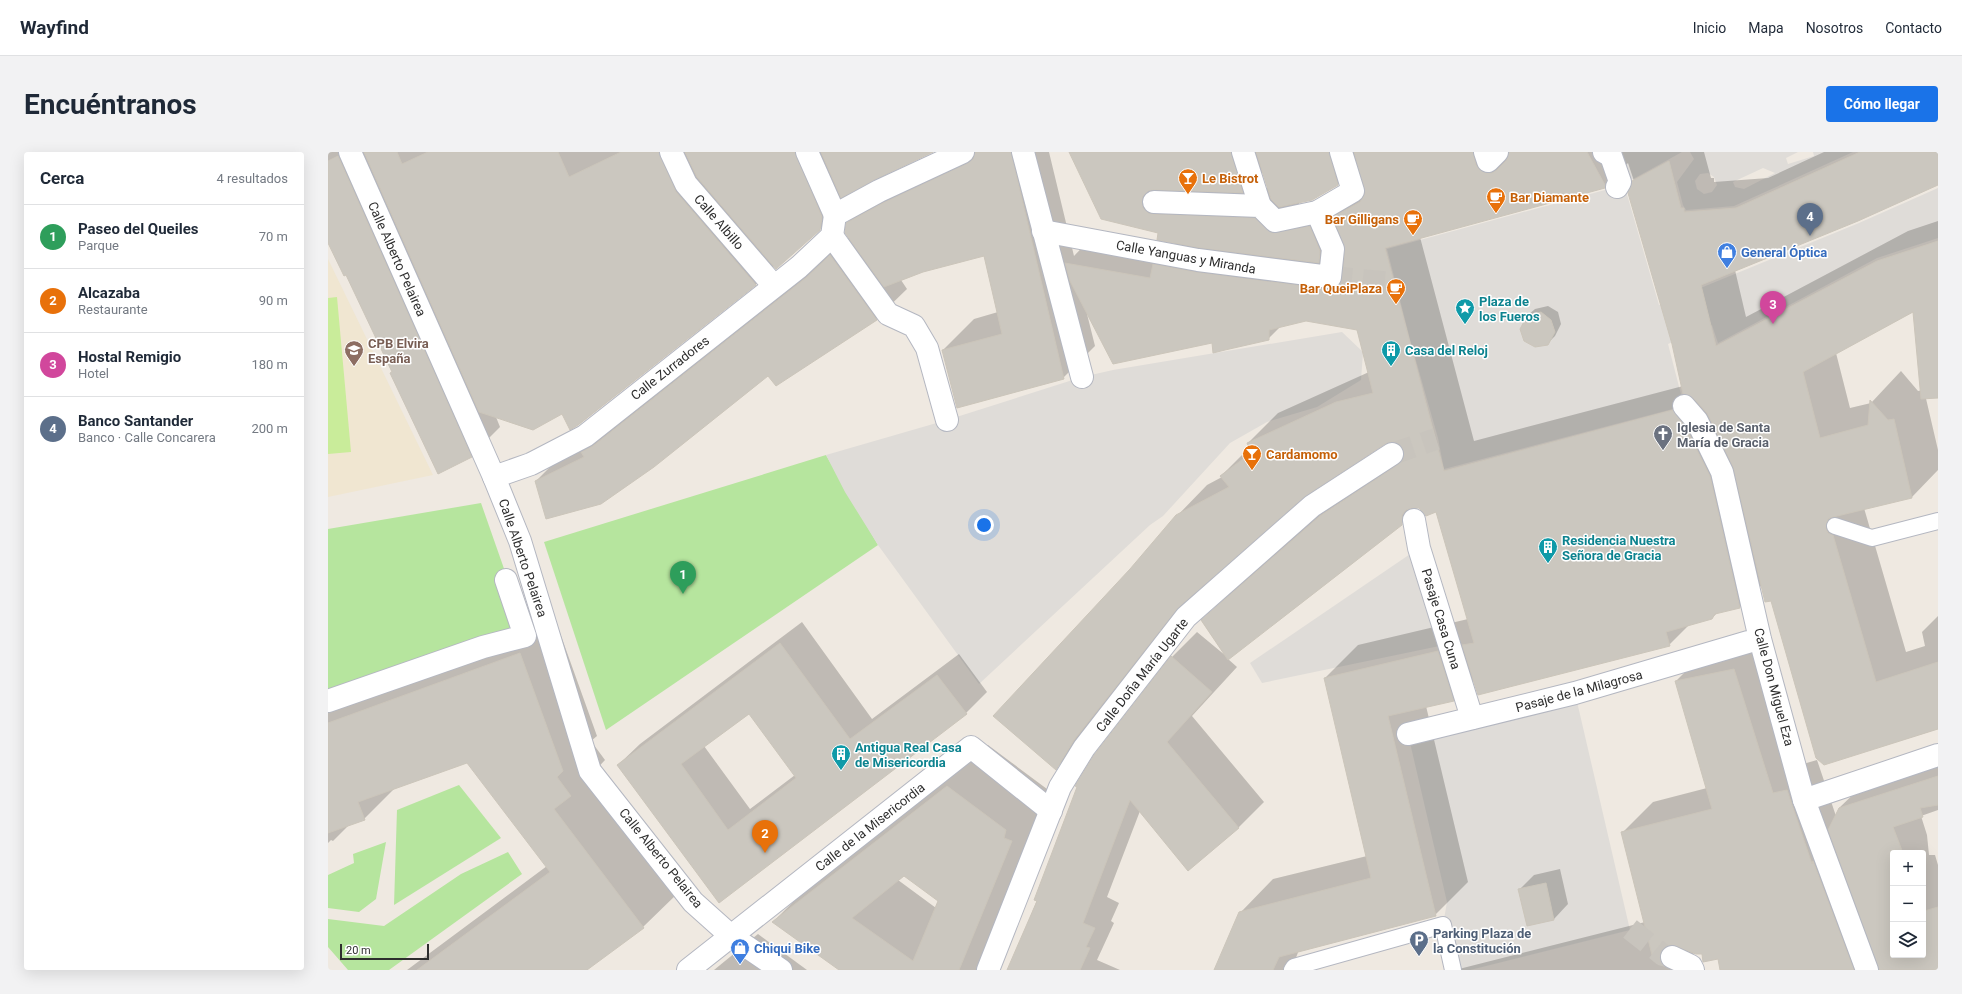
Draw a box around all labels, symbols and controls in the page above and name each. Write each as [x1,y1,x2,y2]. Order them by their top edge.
text: Wayfind [20,16,89,39]
text: Inicio [1693,20,1726,36]
text: Mapa [1748,20,1784,36]
text: Nosotros [1806,20,1863,36]
text: Contacto [1885,20,1942,36]
button: Cómo llegar [1826,86,1938,122]
text: Encuéntranos [24,88,197,121]
bar icon: Le Bistrot [1177,167,1199,195]
text: Cerca [40,168,84,188]
text: 4 resultados [216,171,288,186]
place label: Le Bistrot [1202,171,1259,186]
cafe icon: Bar Diamante [1485,186,1507,214]
place label: Bar Diamante [1510,190,1589,205]
street label: Calle Albillo [691,191,747,253]
street label: Calle Alberto Pelairea [365,199,429,319]
pin: 4 [1797,203,1823,236]
cafe icon: Bar Gilligans [1402,208,1424,236]
place label: Bar Gilligans [1325,212,1399,227]
text: Paseo del Queiles [78,220,198,238]
text: 1 [49,229,57,244]
text: 70 m [259,229,288,244]
street label: Calle Yanguas y Miranda [1115,237,1257,277]
text: Parque [78,238,119,253]
shop icon: General Óptica [1716,241,1738,269]
place label: General Óptica [1741,245,1827,260]
cafe icon: Bar QueiPlaza [1385,277,1407,305]
place label: Bar QueiPlaza [1300,281,1382,296]
text: Alcazaba [78,284,140,302]
pin: 3 [1760,291,1786,324]
text: 2 [49,293,57,308]
text: 90 m [259,293,288,308]
place label: Plaza de los Fueros [1479,294,1540,324]
place icon: Plaza de los Fueros [1454,297,1476,325]
text: Restaurante [78,302,148,317]
street label: Calle Zurradores [628,333,712,403]
place label: CPB Elvira España [368,336,429,366]
school or university icon: CPB Elvira España [343,339,365,367]
building icon: Casa del Reloj [1380,339,1402,367]
place label: Casa del Reloj [1405,343,1488,358]
text: Hostal Remigio [78,348,181,366]
text: 3 [49,357,57,372]
text: 180 m [251,357,288,372]
text: Hotel [78,366,109,381]
text: Banco Santander [78,412,193,430]
place label: Iglesia de Santa María de Gracia [1677,420,1770,450]
text: 4 [49,421,57,436]
text: 200 m [251,421,288,436]
church icon: Iglesia de Santa María de Gracia [1652,423,1674,451]
text: Banco · Calle Concarera [78,430,216,445]
bar icon: Cardamomo [1241,443,1263,471]
place label: Cardamomo [1266,447,1338,462]
street label: Calle Alberto Pelairea [496,497,550,619]
your location [974,515,994,535]
place label: Residencia Nuestra Señora de Gracia [1562,533,1676,563]
building icon: Residencia Nuestra Señora de Gracia [1537,536,1559,564]
pin: 1 [670,561,696,594]
street label: Pasaje Casa Cuna [1419,567,1463,671]
street label: Calle Doña María Ugarte [1093,615,1191,735]
street label: Calle Don Miguel Eza [1751,626,1797,748]
street label: Pasaje de la Milagrosa [1514,667,1644,715]
place label: Antigua Real Casa de Misericordia [855,740,962,770]
building icon: Antigua Real Casa de Misericordia [830,743,852,771]
street label: Calle de la Misericordia [812,780,928,874]
street label: Calle Alberto Pelairea [616,805,706,911]
pin: 2 [752,820,778,853]
map controls [1890,850,1926,958]
button: + [1890,850,1926,886]
button: − [1890,886,1926,922]
button: layers [1890,922,1926,958]
place label: Parking Plaza de la Constitución [1433,926,1531,956]
parking icon: Parking Plaza de la Constitución [1408,929,1430,957]
shop icon: Chiqui Bike [729,937,751,965]
place label: Chiqui Bike [754,941,820,956]
scale bar [340,942,429,961]
text: 20 m [346,944,371,957]

